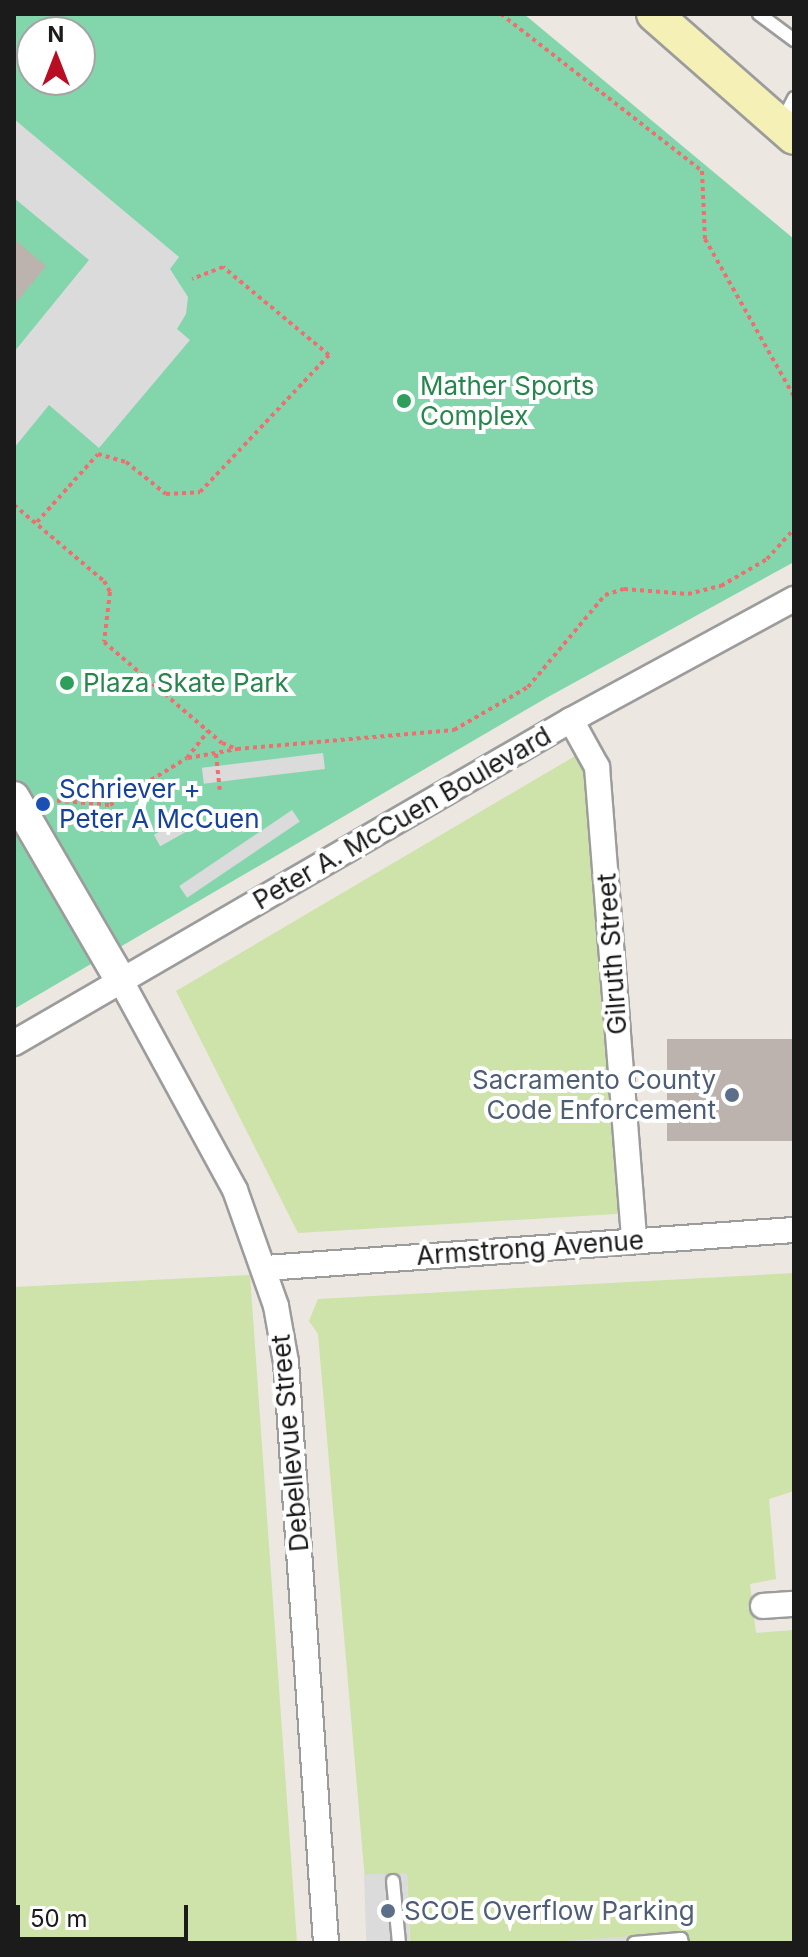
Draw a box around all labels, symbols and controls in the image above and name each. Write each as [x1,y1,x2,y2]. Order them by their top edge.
north arrow [16,16,96,96]
text: N [48,21,64,47]
place label: Mather Sports Complex [420,370,595,432]
marker: Mather Sports Complex [395,392,413,410]
place label: Plaza Skate Park [83,667,289,699]
marker: Plaza Skate Park [58,674,76,692]
street label: Peter A. McCuen Boulevard [248,720,556,916]
place label: Schriever + Peter A McCuen [59,773,260,834]
marker: Schriever + Peter A McCuen [34,795,52,813]
street label: Gilruth Street [591,872,633,1036]
place label: Sacramento County Code Enforcement [472,1064,716,1126]
marker: Sacramento County Code Enforcement [723,1086,741,1104]
street label: Armstrong Avenue [415,1224,645,1272]
street label: Debellevue Street [265,1333,315,1553]
scale bar [20,1889,192,1939]
place label: SCOE Overflow Parking [404,1895,695,1927]
marker: SCOE Overflow Parking [379,1902,397,1920]
text: 50 m [30,1904,88,1933]

